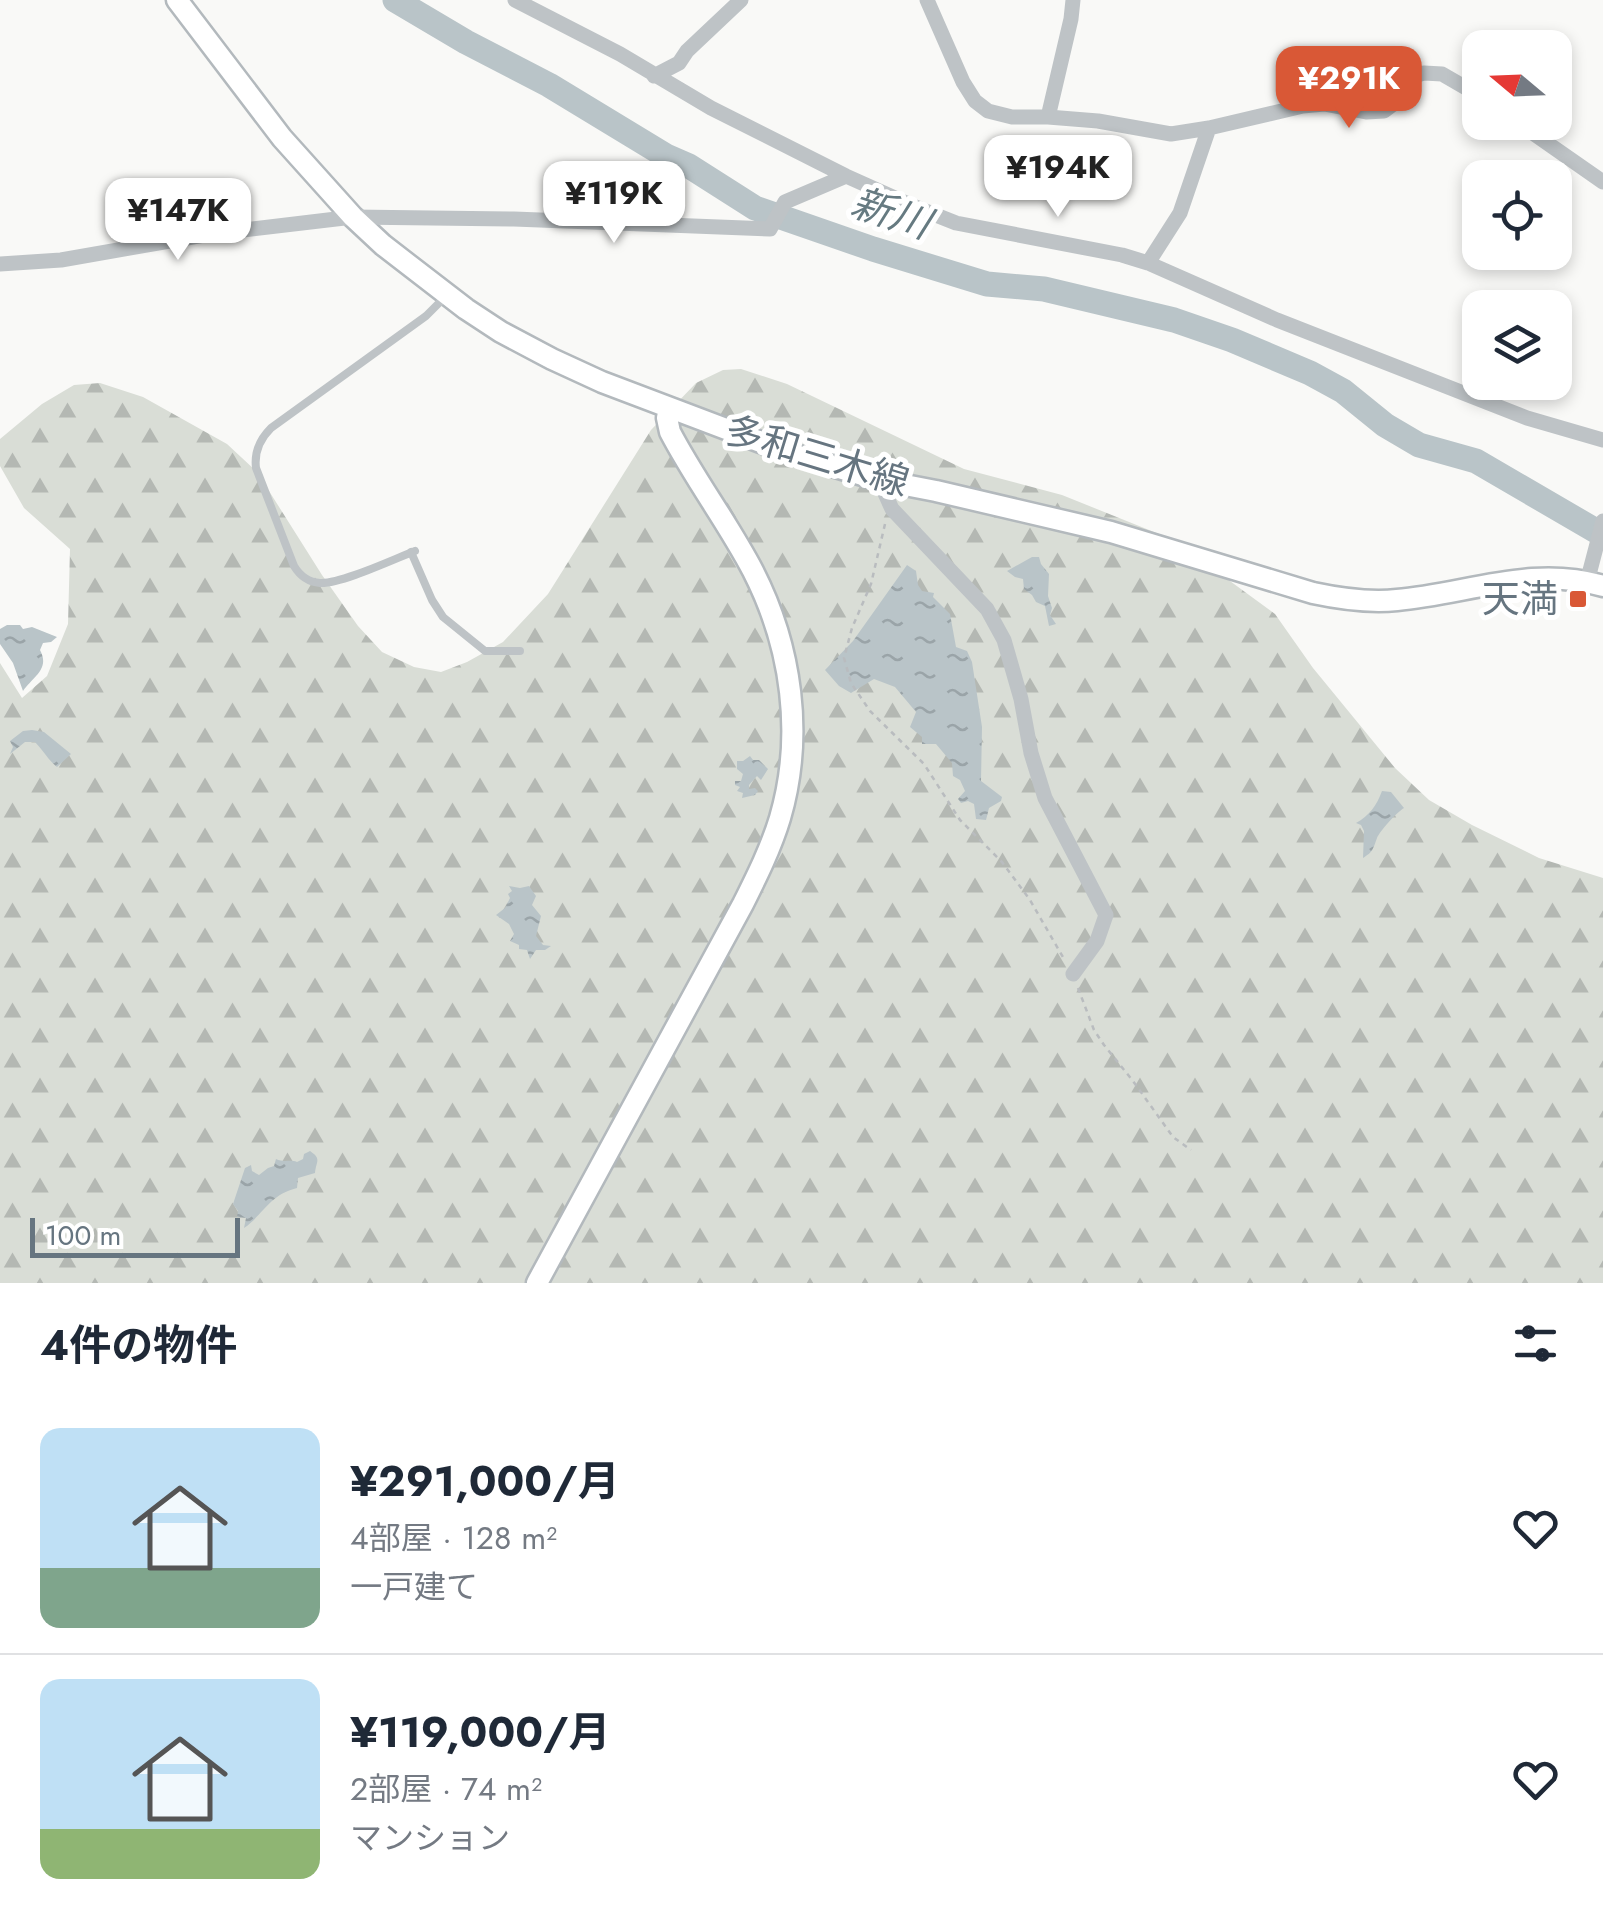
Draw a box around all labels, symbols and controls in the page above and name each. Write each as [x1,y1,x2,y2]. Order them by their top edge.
north arrow [1462,30,1572,140]
map controls [1462,30,1572,400]
pin: ¥291K [1279,46,1419,131]
text: ¥291K [1298,55,1400,101]
pin: ¥194K [988,135,1128,220]
text: ¥194K [1006,144,1110,190]
button: locate [1462,160,1572,270]
pin: ¥119K [544,161,684,246]
text: ¥119K [565,170,663,216]
water label: 新川 [844,173,942,254]
pin: ¥147K [108,178,248,263]
text: ¥147K [127,187,229,233]
button: layers [1462,290,1572,400]
street label: 多和三木線 [718,401,916,510]
place label: 天満 [1482,571,1558,626]
marker: 天満 [1567,588,1589,610]
scale bar [30,1213,240,1258]
text: 100 m [45,1215,121,1256]
text: 4件の物件 [40,1315,237,1376]
icon: filters [1508,1316,1563,1371]
text: ¥291,000/月 [350,1451,620,1512]
icon: home [120,1468,240,1588]
icon: heart [1508,1501,1563,1556]
text: 4部屋 · 128 m² [350,1515,557,1561]
text: 一戸建て [350,1564,478,1610]
text: ¥119,000/月 [350,1702,611,1763]
icon: home [120,1719,240,1839]
icon: heart [1508,1752,1563,1807]
text: 2部屋 · 74 m² [350,1766,542,1812]
text: マンション [350,1815,510,1861]

